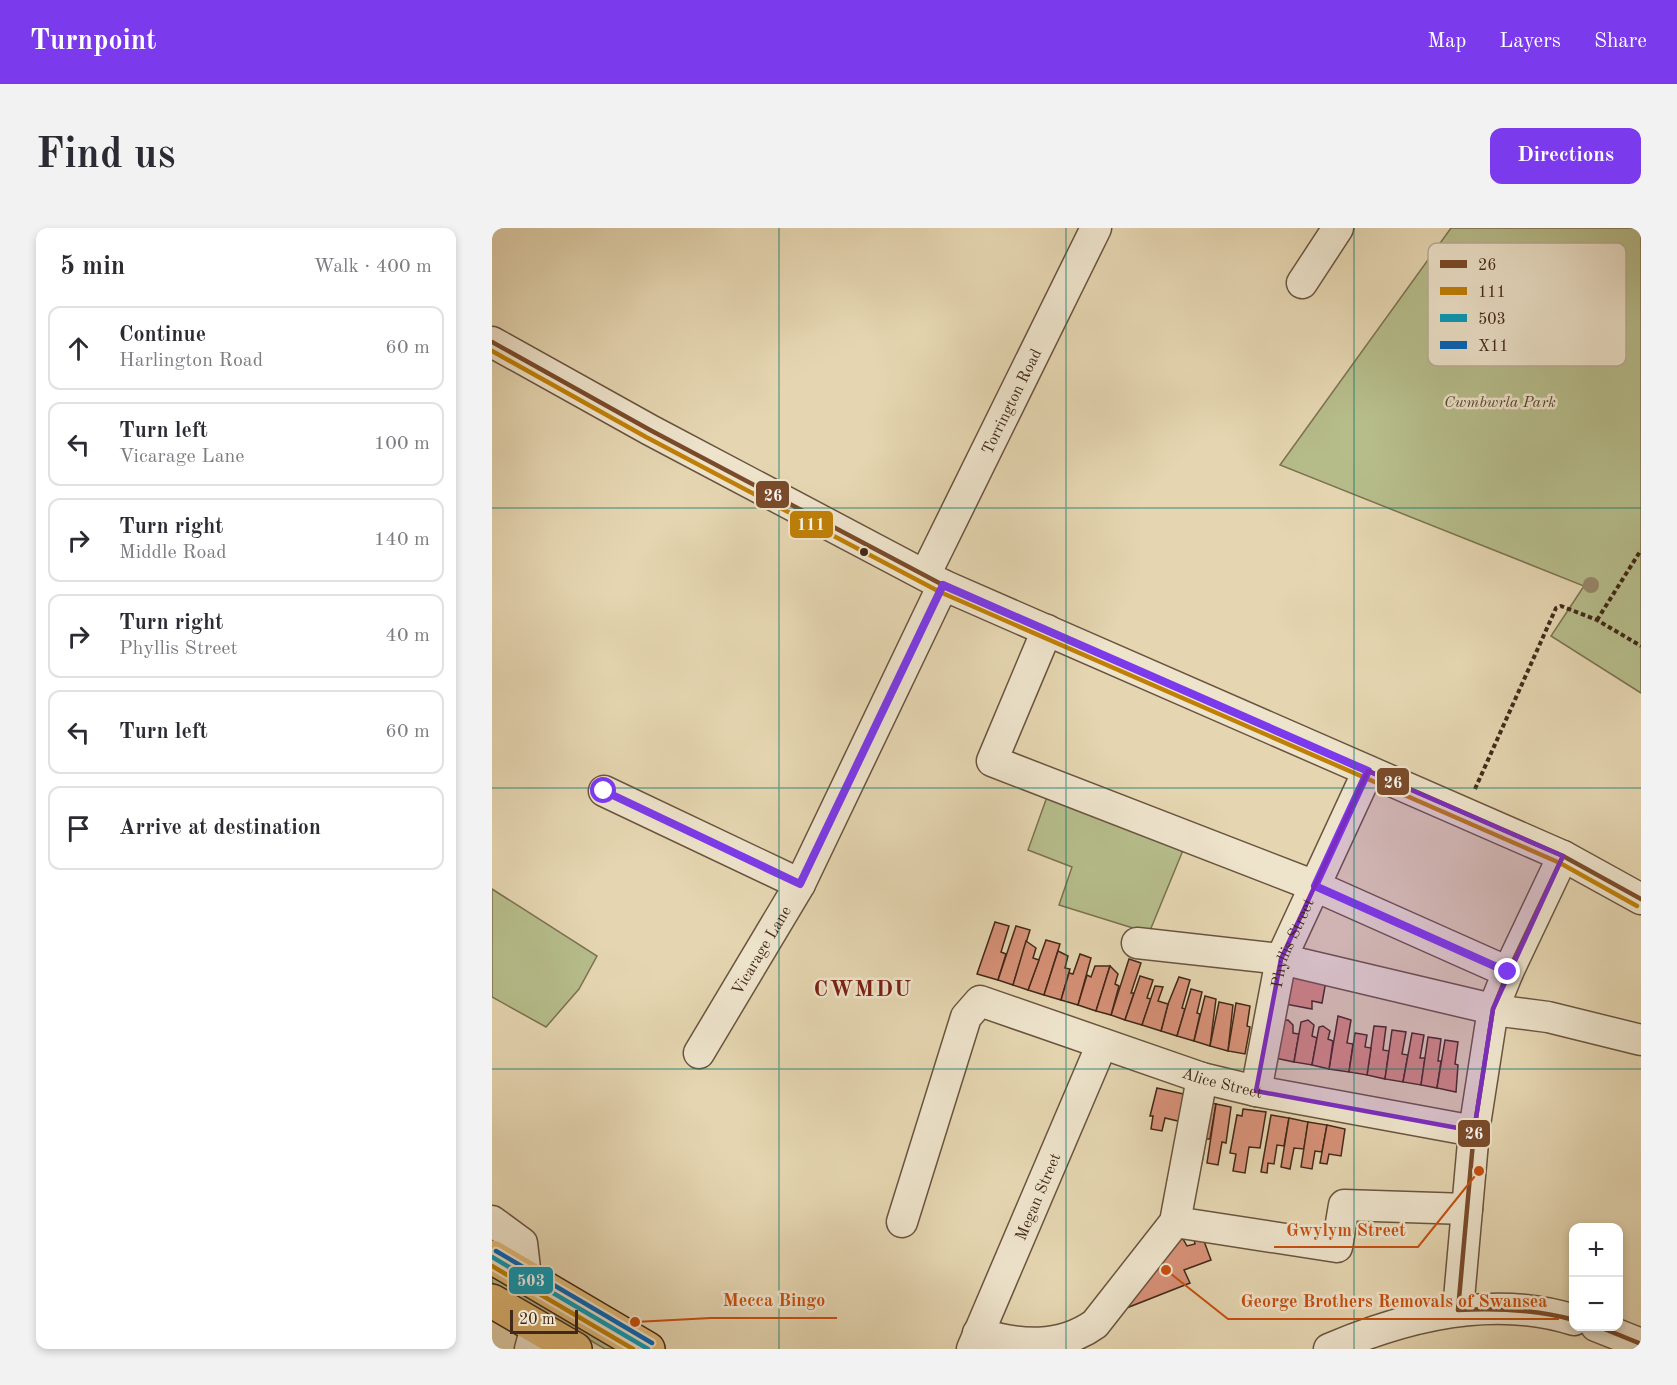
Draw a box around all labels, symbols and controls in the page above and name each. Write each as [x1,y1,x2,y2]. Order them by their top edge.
text: Turnpoint [30,28,157,56]
text: Map [1427,31,1466,52]
text: Layers [1499,31,1561,52]
text: Share [1594,31,1647,52]
button: Directions [1490,128,1641,184]
text: Find us [36,135,175,177]
legend [1428,243,1626,366]
text: 5 min [60,254,125,280]
text: Walk · 400 m [313,257,432,277]
text: 26 [1478,258,1497,274]
text: 111 [1478,285,1506,301]
text: 503 [1478,312,1506,328]
text: Continue [119,324,206,346]
icon: ahead [62,332,95,365]
text: 60 m [385,338,430,358]
text: X11 [1478,339,1509,355]
street label: Torrington Road [980,347,1045,457]
text: Harlington Road [119,351,263,371]
park label: Cwmbwrla Park [1444,395,1556,411]
text: Turn left [119,420,208,442]
icon: left [62,428,95,461]
text: 100 m [374,434,430,454]
text: Vicarage Lane [119,447,245,467]
line badge: 26 [755,480,790,509]
text: 26 [764,489,782,505]
line badge: 111 [789,510,834,539]
text: Turn right [119,516,223,538]
text: 111 [797,518,825,534]
icon: right [62,524,95,557]
text: 140 m [374,530,430,550]
text: Middle Road [119,543,227,563]
unlabelled marker [858,546,870,558]
text: Turn right [119,612,223,634]
icon: right [62,620,95,653]
text: 40 m [385,626,430,646]
text: Phyllis Street [119,639,238,659]
icon: left [62,716,95,749]
text: Turn left [119,721,208,743]
text: 60 m [385,722,430,742]
line badge: 26 [1376,767,1410,796]
text: 26 [1384,776,1402,792]
route start [590,777,616,803]
icon: arrive [62,812,95,845]
text: Arrive at destination [119,817,321,839]
street label: Phyllis Street [1270,896,1318,989]
street label: Vicarage Lane [730,904,795,998]
route end [1494,958,1520,984]
district label: CWMDU [813,979,913,1001]
street label: Alice Street [1180,1066,1264,1102]
line badge: 26 [1457,1119,1491,1148]
text: 26 [1465,1127,1483,1143]
street label: Megan Street [1013,1151,1065,1243]
callout: Gwylym Street [1274,1211,1418,1247]
text: Gwylym Street [1286,1222,1406,1240]
map controls [1569,1223,1623,1331]
button: + [1569,1223,1623,1277]
line badge: 503 [508,1266,554,1295]
text: 503 [517,1274,545,1290]
button: − [1569,1277,1623,1331]
callout: Mecca Bingo [711,1282,837,1318]
callout: George Brothers Removals of Swansea [1228,1283,1559,1319]
text: Mecca Bingo [723,1292,825,1310]
text: George Brothers Removals of Swansea [1241,1293,1547,1311]
scale bar [510,1307,578,1334]
text: 20 m [519,1312,555,1328]

